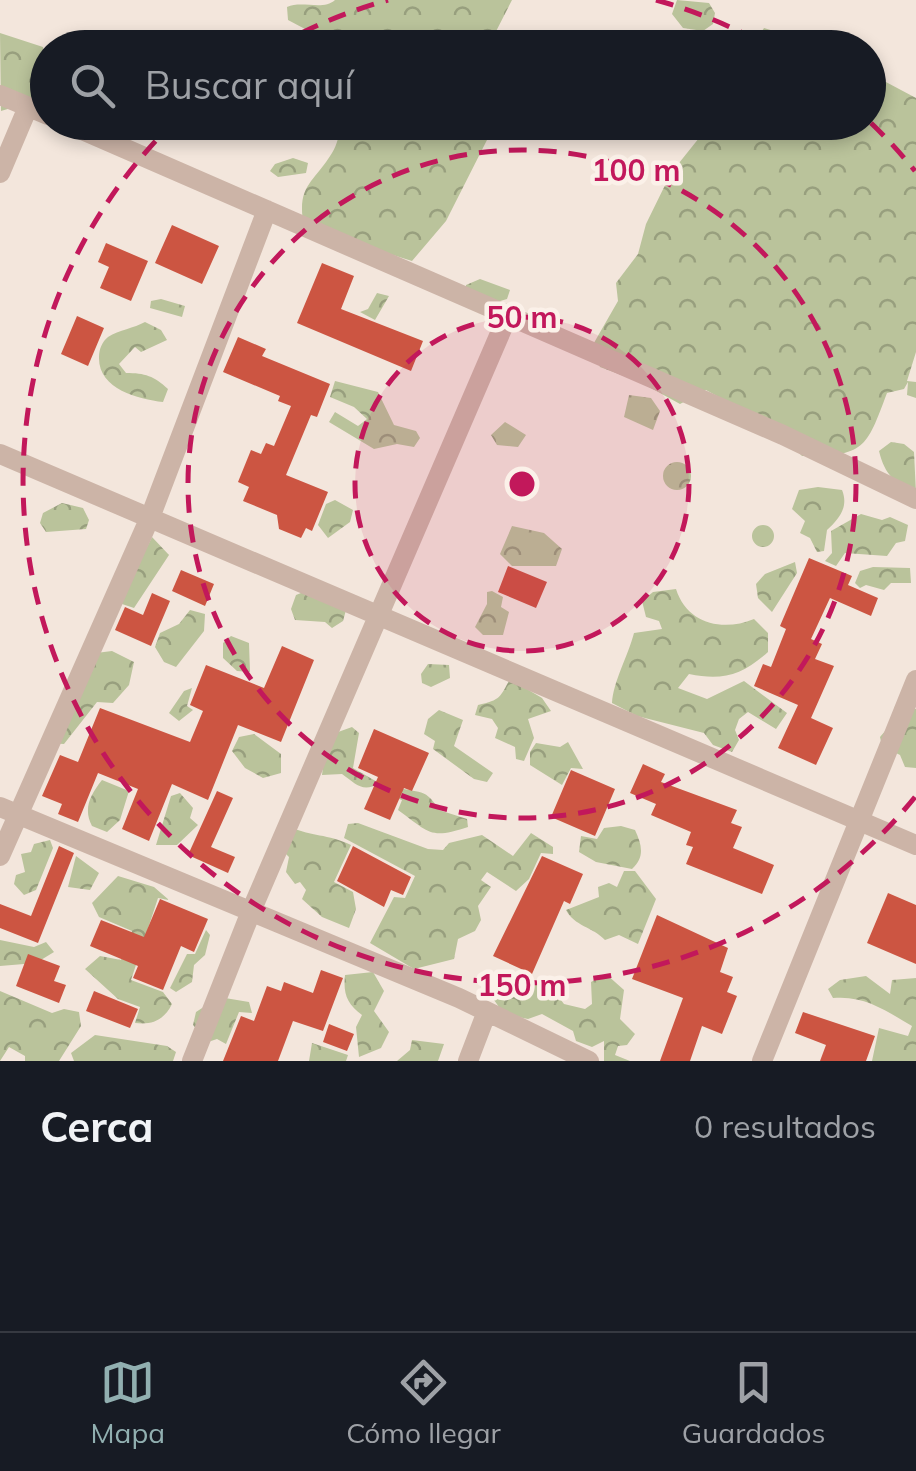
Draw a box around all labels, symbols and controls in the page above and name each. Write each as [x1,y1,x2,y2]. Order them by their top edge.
search box [30,30,886,140]
icon: search [65,58,120,113]
text: Buscar aquí [145,61,353,109]
text: 100 m [591,151,681,189]
text: 50 m [486,298,558,336]
centre of rings [504,466,540,502]
text: 150 m [477,966,567,1004]
text: Cerca [40,1100,154,1153]
text: 0 resultados [694,1106,876,1146]
tab: Mapa [91,1355,165,1450]
tab: Cómo llegar [346,1355,501,1450]
tab: Guardados [682,1355,825,1450]

